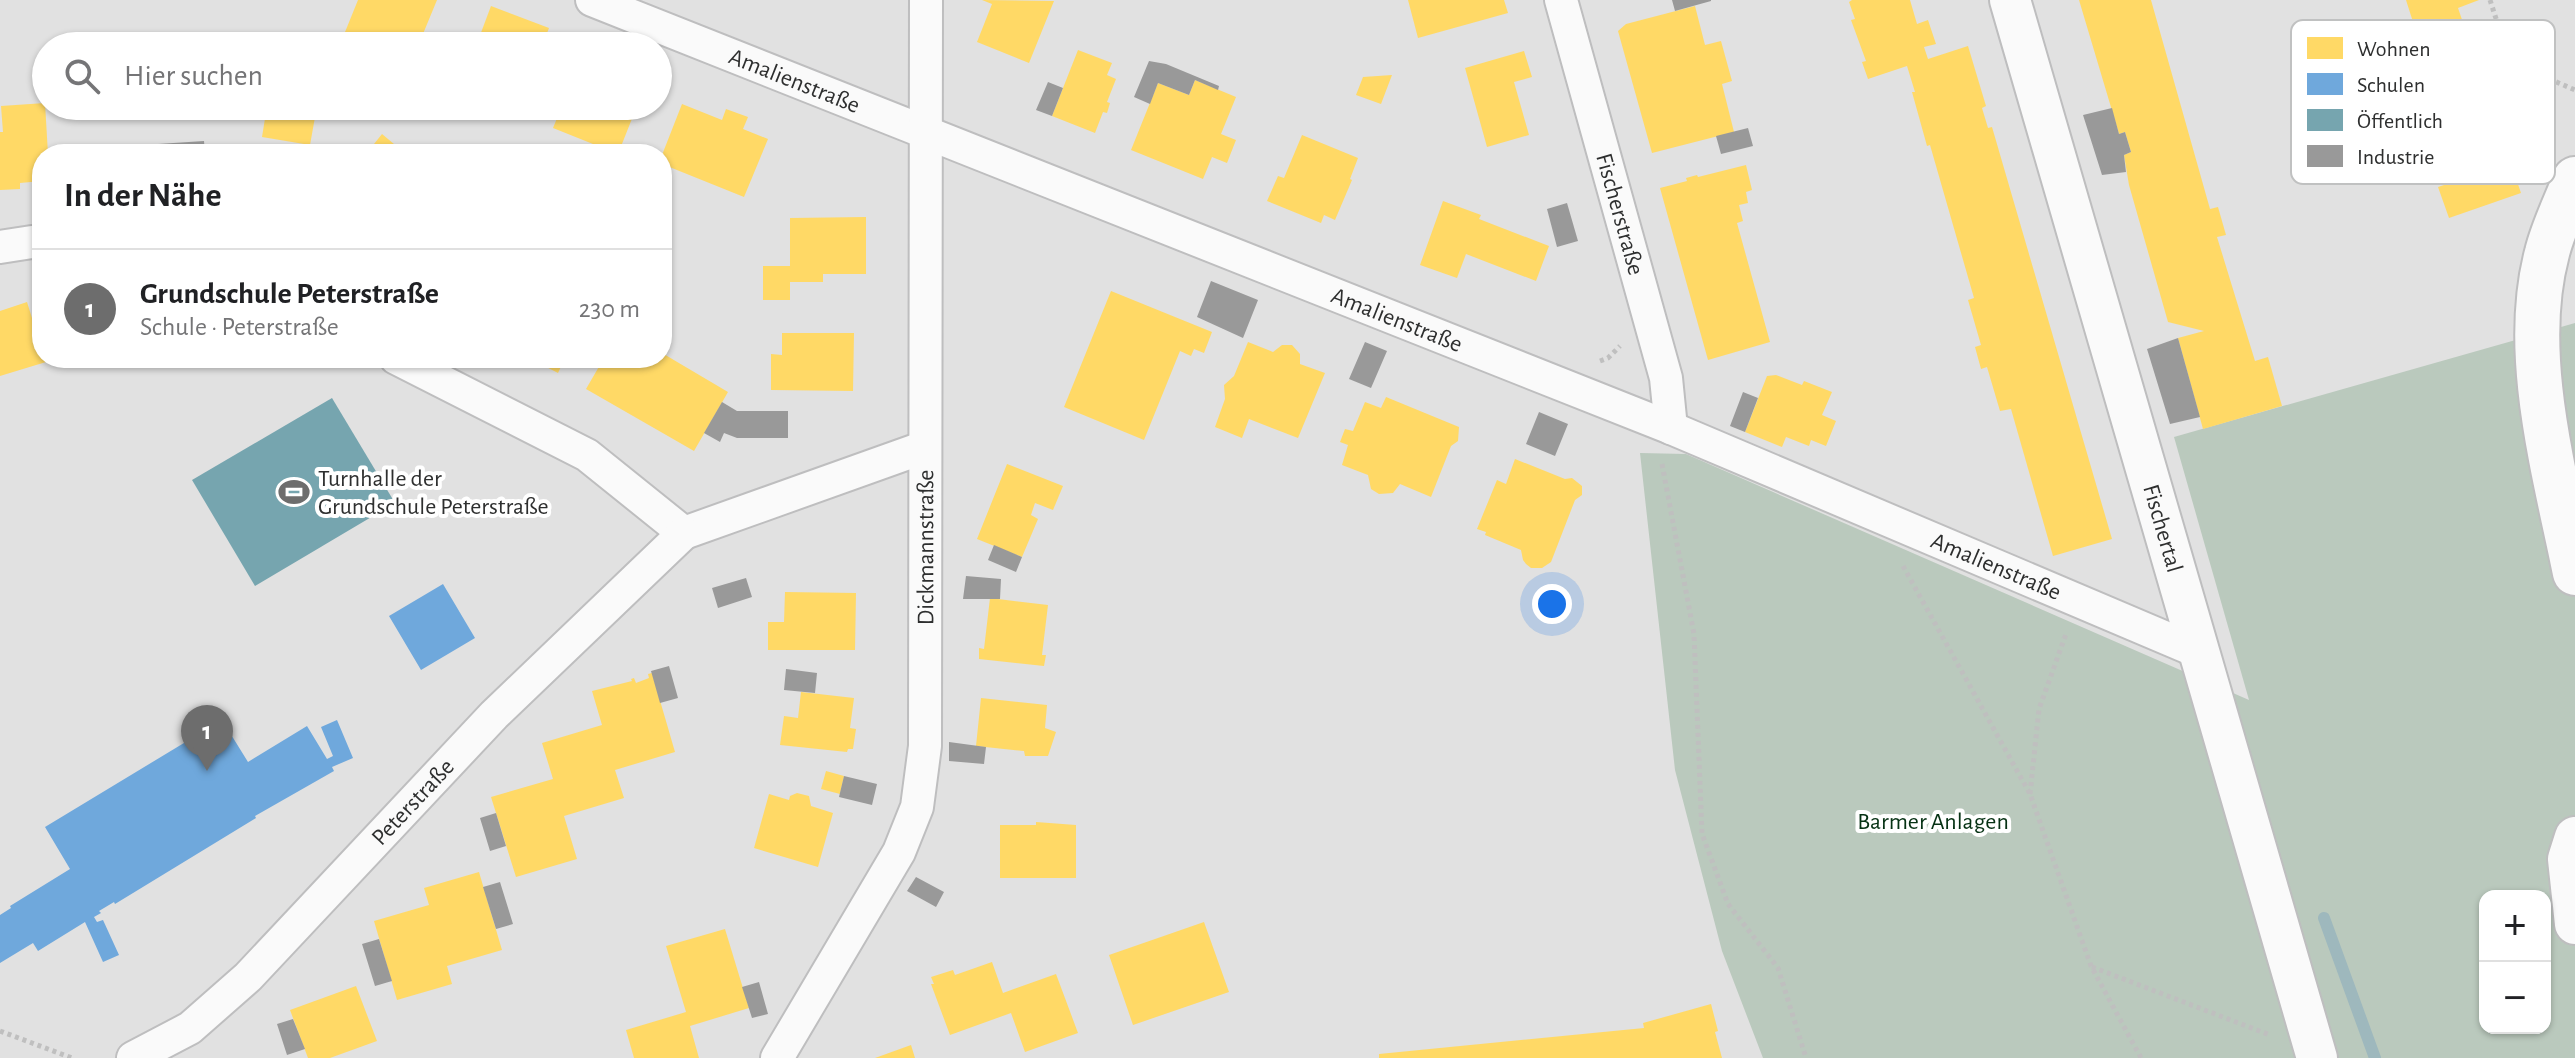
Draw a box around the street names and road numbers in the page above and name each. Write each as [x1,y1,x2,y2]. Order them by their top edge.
street label: Amalienstraße [725,45,863,118]
street label: Fischerstraße [1591,151,1648,278]
street label: Amalienstraße [1328,284,1466,357]
street label: Dickmannstraße [914,470,938,625]
street label: Fischertal [2138,482,2186,575]
street label: Amalienstraße [1927,529,2064,605]
street label: Peterstraße [367,755,459,850]

